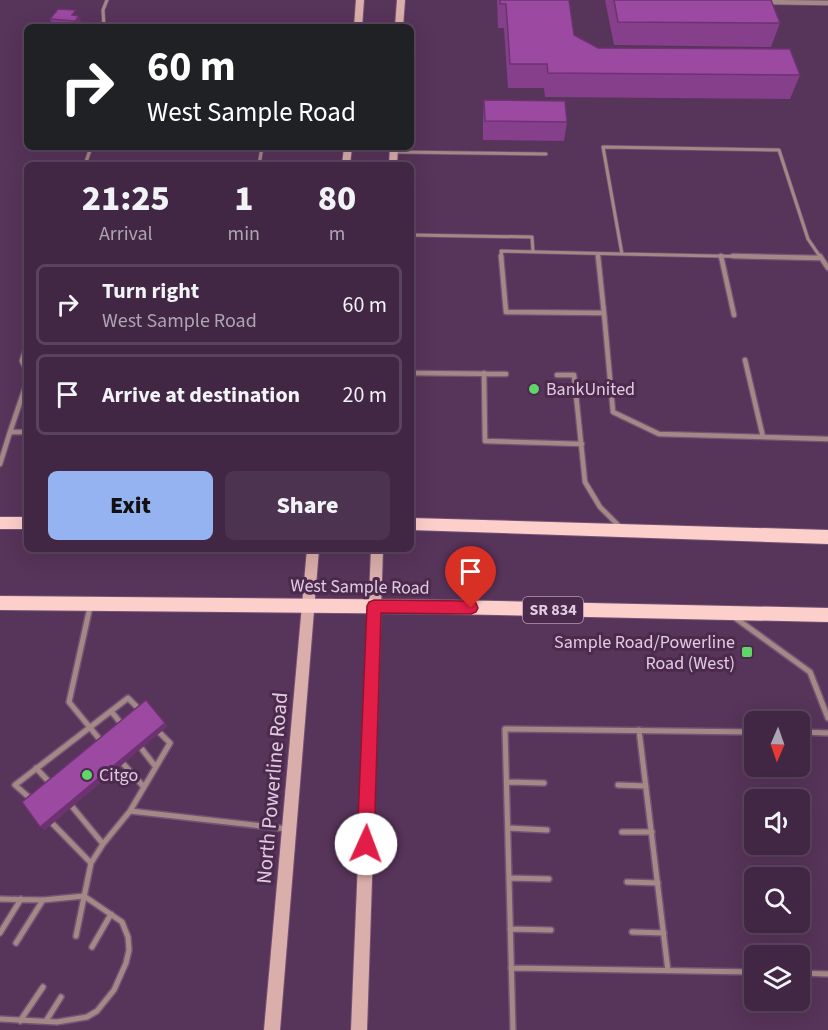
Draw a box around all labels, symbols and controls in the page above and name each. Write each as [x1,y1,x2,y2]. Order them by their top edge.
text: 60 m [147,37,236,97]
icon: right [48,48,126,126]
text: West Sample Road [147,93,356,132]
text: 21:25 [82,173,170,224]
text: 1 [234,173,253,224]
text: 80 [318,173,356,224]
text: Arrival [99,220,153,248]
text: min [228,220,260,248]
text: m [329,220,345,248]
text: Turn right [102,275,199,307]
icon: right [51,288,84,321]
text: 60 m [342,289,387,321]
text: West Sample Road [102,307,257,335]
place label: BankUnited [546,377,635,402]
icon: arrive [51,378,84,411]
text: Arrive at destination [102,379,300,411]
text: 20 m [342,379,387,411]
marker: BankUnited [527,382,541,396]
button: Exit [48,471,213,540]
button: Share [225,471,390,540]
pin [445,546,496,608]
icon: arrive [454,555,487,588]
street label: West Sample Road [290,573,430,601]
road number: SR 834 [523,597,583,623]
place label: Sample Road/Powerline Road (West) [554,630,735,676]
marker: Sample Road/Powerline Road (West) [740,645,754,659]
street label: North Powerline Road [249,691,295,885]
north arrow [744,711,810,777]
map controls [744,711,810,1011]
place label: Citgo [99,763,138,788]
marker: Citgo [80,768,94,782]
button: sound [744,789,810,855]
position arrow [334,812,398,876]
button: search [744,867,810,933]
button: layers [744,945,810,1011]

